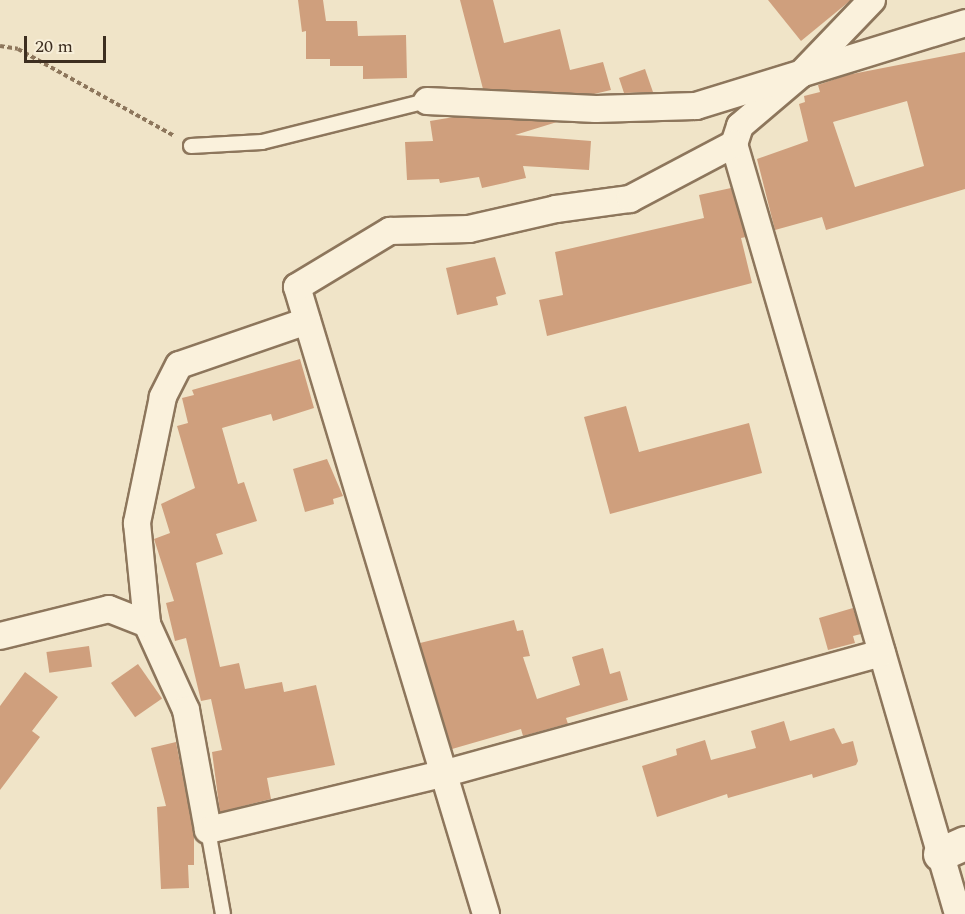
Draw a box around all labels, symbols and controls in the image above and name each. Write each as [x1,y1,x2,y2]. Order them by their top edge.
scale bar [27,24,110,62]
text: 20 m [35,33,73,60]

